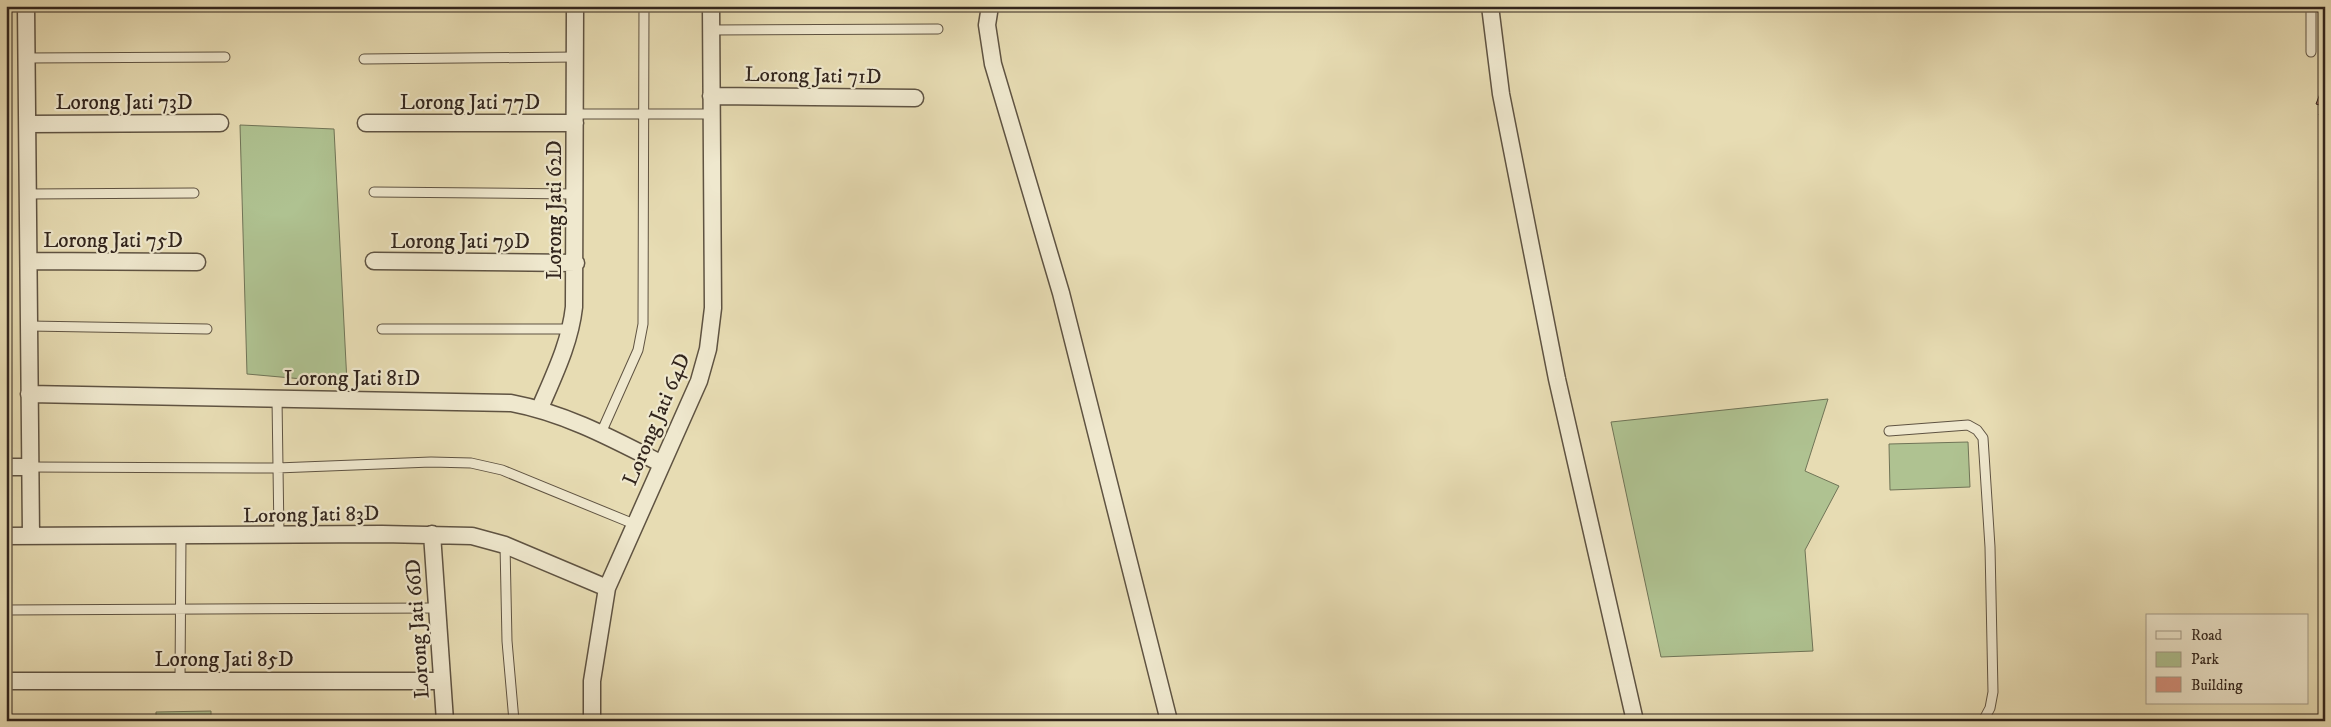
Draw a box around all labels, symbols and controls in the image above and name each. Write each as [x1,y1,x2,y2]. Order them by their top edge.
street label: Lorong Jati 71D [744,62,882,90]
street label: Lorong Jati 73D [55,90,193,116]
street label: Lorong Jati 77D [400,90,540,116]
street label: Lorong Jati 62D [542,140,568,280]
street label: Lorong Jati 75D [43,228,183,254]
street label: Lorong Jati 79D [390,229,530,255]
street label: Lorong Jati 64D [617,349,696,489]
street label: Lorong Jati 81D [284,366,420,392]
street label: Lorong Jati 83D [243,501,379,529]
street label: Lorong Jati 66D [400,558,436,700]
legend [2146,614,2308,704]
text: Road [2191,626,2223,645]
street label: Lorong Jati 85D [154,647,294,673]
text: Park [2191,650,2220,669]
text: Building [2191,676,2243,695]

